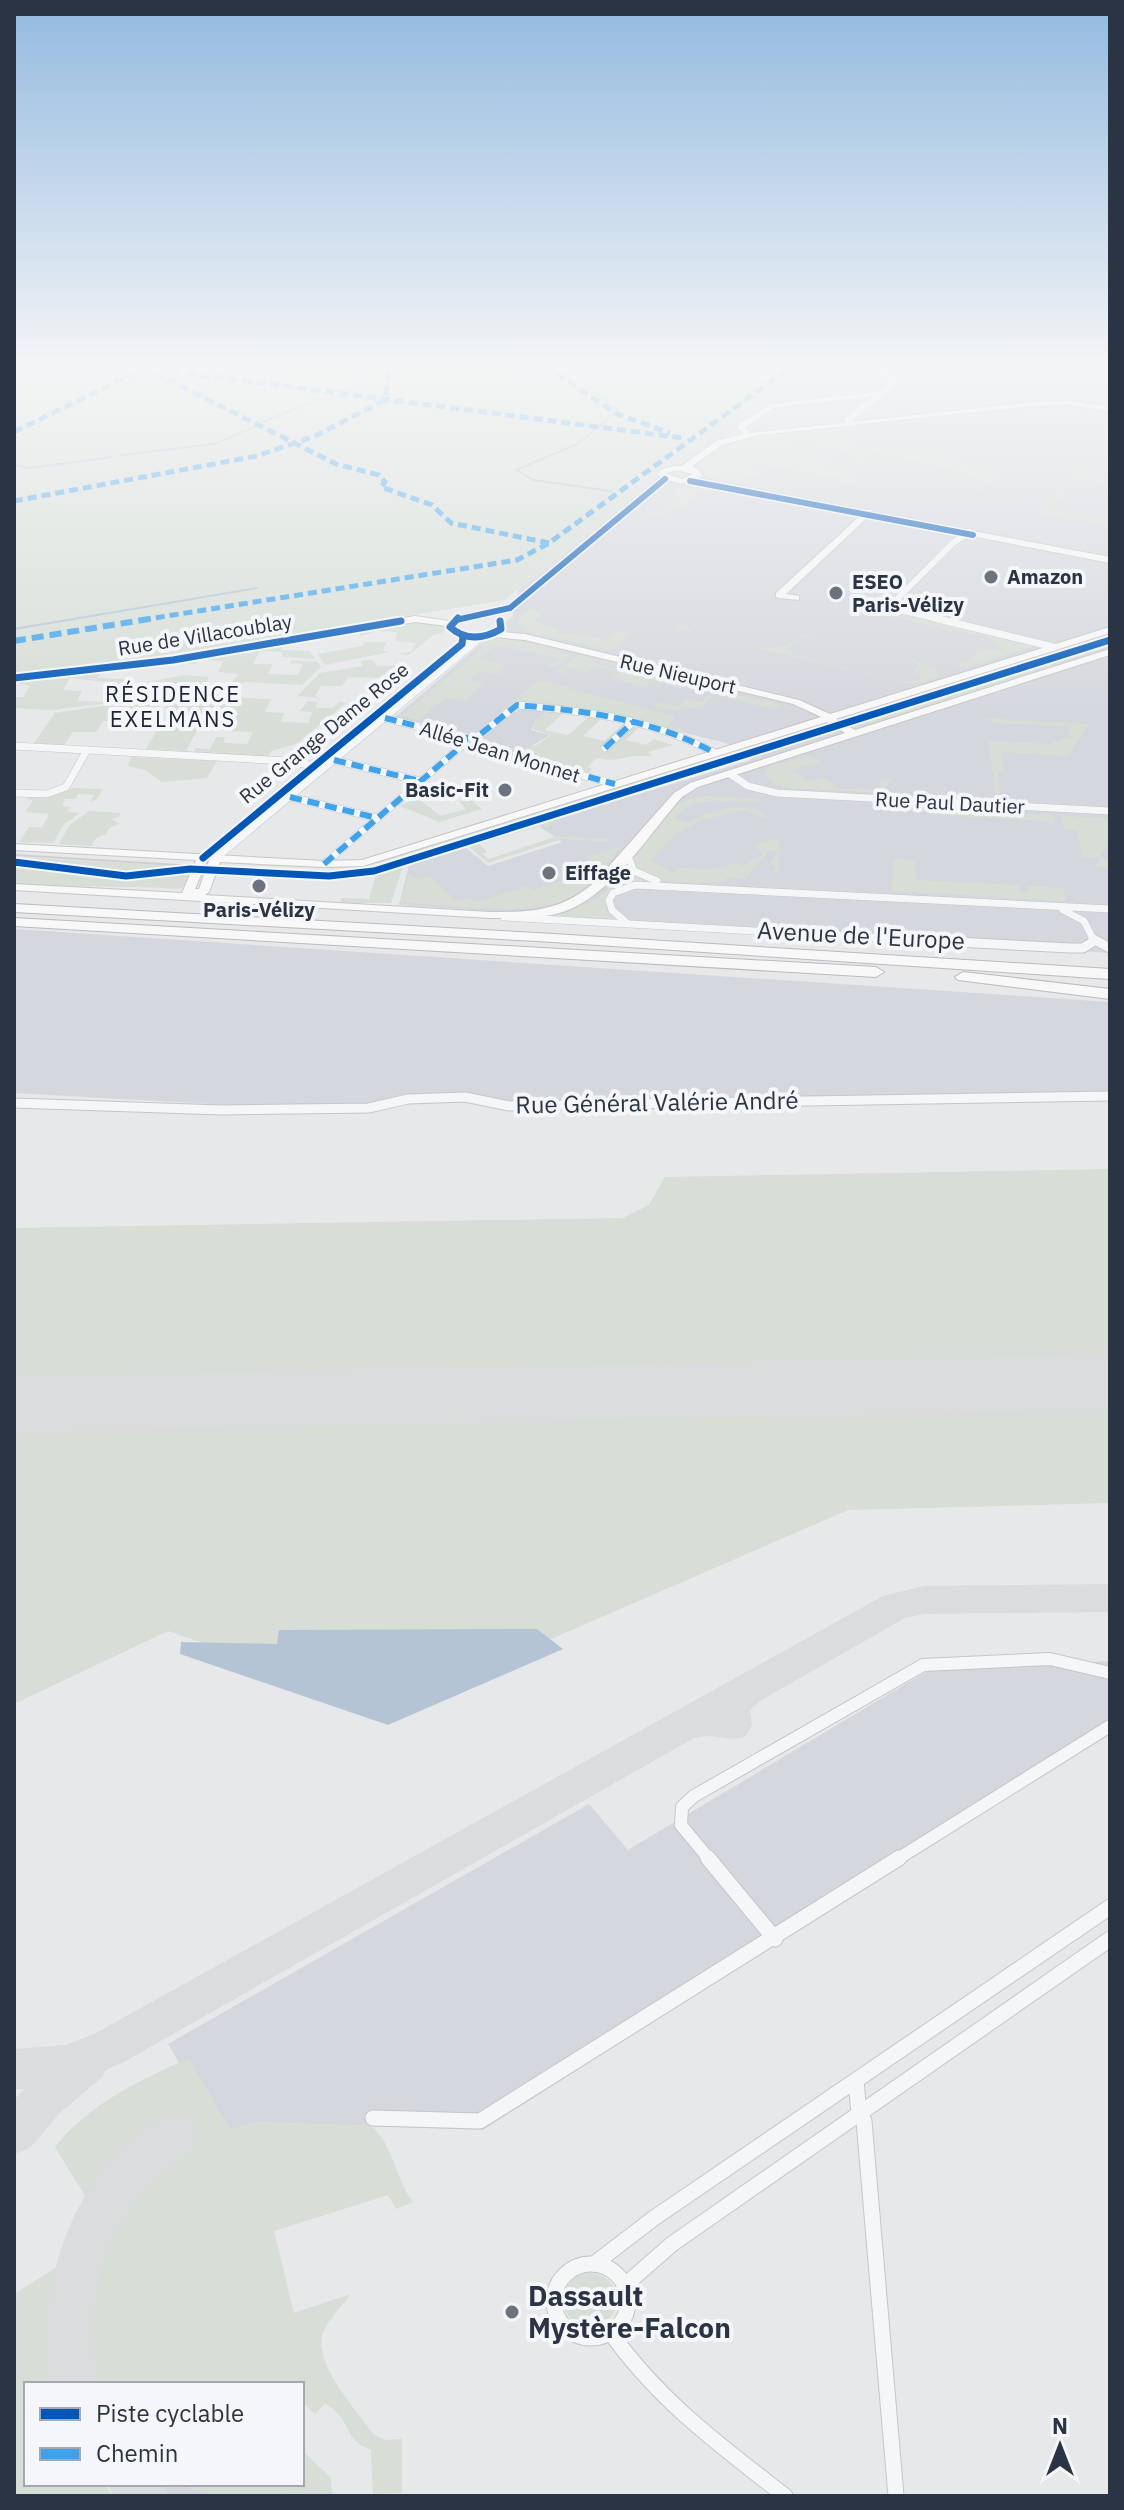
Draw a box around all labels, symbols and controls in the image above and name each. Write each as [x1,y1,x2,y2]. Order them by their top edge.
place label: Amazon [1007,563,1083,590]
place label: ESEO Paris-Vélizy [852,568,964,618]
marker: Amazon [982,568,1000,586]
marker: ESEO Paris-Vélizy [827,584,845,602]
street label: Rue de Villacoublay [116,607,294,662]
street label: Rue Nieuport [617,647,739,700]
street label: Rue Grange Dame Rose [233,656,414,809]
district label: RÉSIDENCE EXELMANS [105,679,241,733]
street label: Allée Jean Monnet [417,714,584,789]
place label: Basic-Fit [405,776,489,803]
marker: Basic-Fit [496,781,514,799]
street label: Rue Paul Dautier [875,785,1026,820]
place label: Eiffage [565,859,631,886]
marker: Eiffage [540,864,558,882]
marker: Paris-Vélizy [250,877,268,895]
place label: Paris-Vélizy [203,896,315,923]
street label: Avenue de l'Europe [756,914,966,956]
street label: Rue Général Valérie André [515,1084,799,1120]
place label: Dassault Mystère-Falcon [528,2277,731,2346]
marker: Dassault Mystère-Falcon [503,2303,521,2321]
legend [24,2382,304,2486]
text: Piste cyclable [96,2397,244,2429]
north arrow [1020,2406,1100,2486]
text: N [1052,2411,1068,2440]
text: Chemin [96,2437,178,2469]

